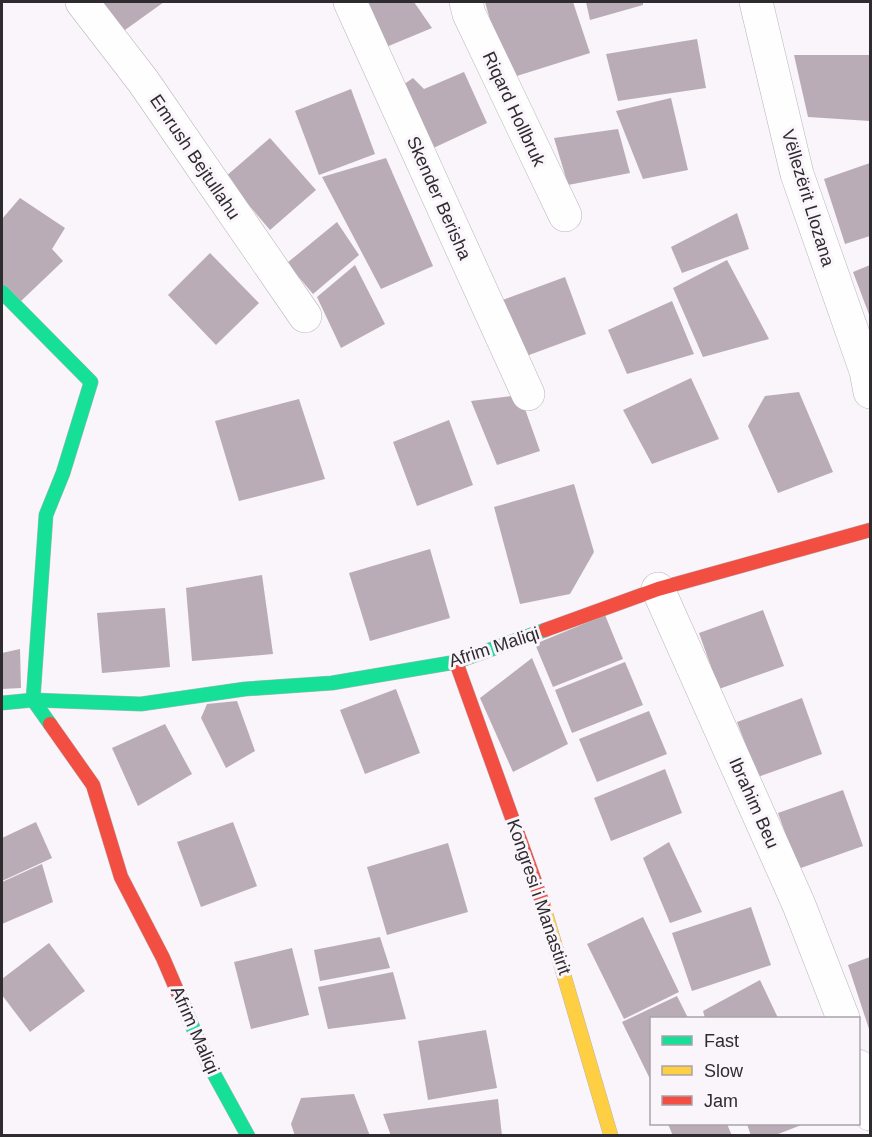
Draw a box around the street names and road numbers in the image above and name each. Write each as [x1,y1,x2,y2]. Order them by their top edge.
street label: Riqard Hollbruk [479,49,550,170]
street label: Emrush Bejtullahu [146,91,244,223]
street label: Vëllezërit Llozana [778,127,839,270]
street label: Skender Berisha [403,133,476,264]
street label: Afrim Maliqi [446,623,542,671]
street label: Ibrahim Beu [725,755,783,851]
street label: Kongresi i Manastirit [503,817,575,977]
street label: Afrim Maliqi [167,983,223,1077]

